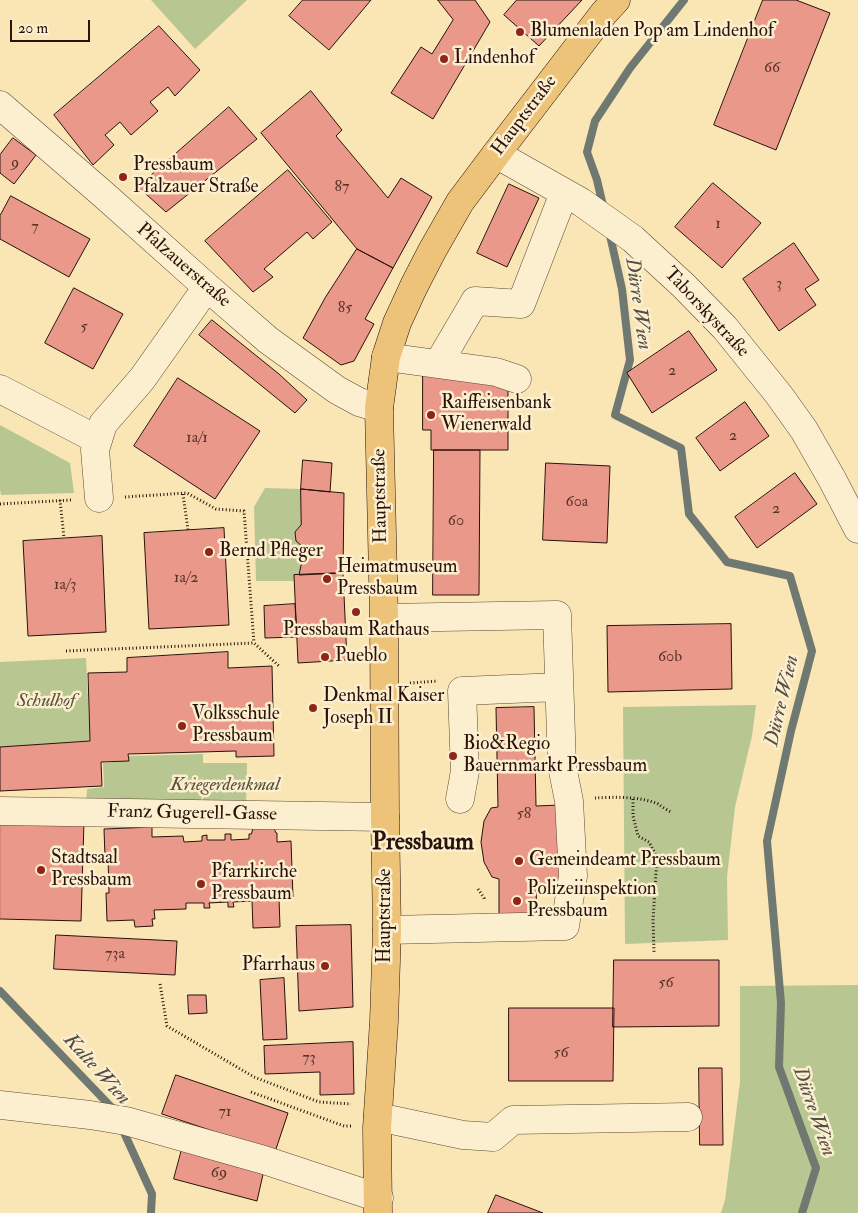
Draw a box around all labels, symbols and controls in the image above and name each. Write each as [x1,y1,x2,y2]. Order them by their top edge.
scale bar [12,10,92,42]
text: 20 m [18,19,48,38]
place label: Blumenladen Pop am Lindenhof [530,21,774,43]
marker: Blumenladen Pop am Lindenhof [514,26,526,38]
place label: Lindenhof [454,48,535,70]
marker: Lindenhof [438,53,450,65]
house number: 66 [764,59,780,79]
street label: Hauptstraße [487,71,563,161]
house number: 9 [11,154,19,174]
place label: Pressbaum Pfalzauer Straße [133,155,259,199]
marker: Pressbaum Pfalzauer Straße [117,171,129,183]
house number: 87 [335,178,349,198]
house number: 1 [715,215,721,235]
house number: 7 [31,218,39,238]
street label: Pfalzauerstraße [131,219,235,313]
water label: Dürre Wien [619,256,655,352]
street label: Taborskystraße [658,263,754,363]
house number: 3 [776,275,782,295]
house number: 85 [338,299,352,319]
house number: 5 [80,318,88,338]
house number: 2 [668,362,676,382]
place label: Raiffeisenbank Wienerwald [441,393,552,437]
marker: Raiffeisenbank Wienerwald [425,409,437,421]
house number: 2 [729,427,737,447]
house number: 1a/1 [186,429,208,449]
street label: Hauptstraße [369,448,393,544]
house number: 60a [566,493,588,513]
house number: 2 [772,500,780,520]
house number: 60 [448,512,464,532]
place label: Bernd Pfleger [219,541,323,563]
marker: Bernd Pfleger [203,546,215,558]
place label: Heimatmuseum Pressbaum [337,557,458,601]
house number: 1a/2 [174,569,198,589]
marker: Heimatmuseum Pressbaum [321,573,333,585]
house number: 1a/3 [54,576,76,596]
marker: Pressbaum Rathaus [350,606,362,618]
place label: Pressbaum Rathaus [283,620,429,642]
place label: Pueblo [335,646,387,668]
house number: 60b [658,648,682,668]
marker: Pueblo [319,651,331,663]
water label: Dürre Wien [761,653,805,749]
place label: Denkmal Kaiser Joseph II [323,686,444,730]
park label: Schulhof [17,691,75,713]
marker: Denkmal Kaiser Joseph II [307,702,319,714]
place label: Volksschule Pressbaum [192,704,280,748]
marker: Volksschule Pressbaum [176,720,188,732]
place label: Bio&Regio Bauernmarkt Pressbaum [463,734,647,778]
marker: Bio&Regio Bauernmarkt Pressbaum [447,750,459,762]
park label: Kriegerdenkmal [170,775,280,797]
street label: Franz Gugerell-Gasse [107,801,277,827]
house number: 58 [517,805,531,825]
district label: Pressbaum [372,830,474,858]
place label: Stadtsaal Pressbaum [51,848,132,892]
place label: Gemeindeamt Pressbaum [529,850,721,872]
marker: Gemeindeamt Pressbaum [513,855,525,867]
place label: Pfarrkirche Pressbaum [211,862,297,906]
marker: Stadtsaal Pressbaum [35,864,47,876]
street label: Hauptstraße [375,869,397,963]
marker: Pfarrkirche Pressbaum [195,878,207,890]
place label: Polizeiinspektion Pressbaum [527,879,657,923]
marker: Polizeiinspektion Pressbaum [511,895,523,907]
house number: 73a [105,945,125,965]
place label: Pfarrhaus [242,955,315,977]
marker: Pfarrhaus [319,960,331,972]
house number: 56 [658,974,674,994]
water label: Kalte Wien [58,1029,134,1111]
house number: 56 [553,1044,569,1064]
house number: 73 [302,1049,316,1069]
water label: Dürre Wien [787,1064,839,1160]
house number: 71 [218,1103,232,1123]
house number: 69 [211,1164,227,1184]

